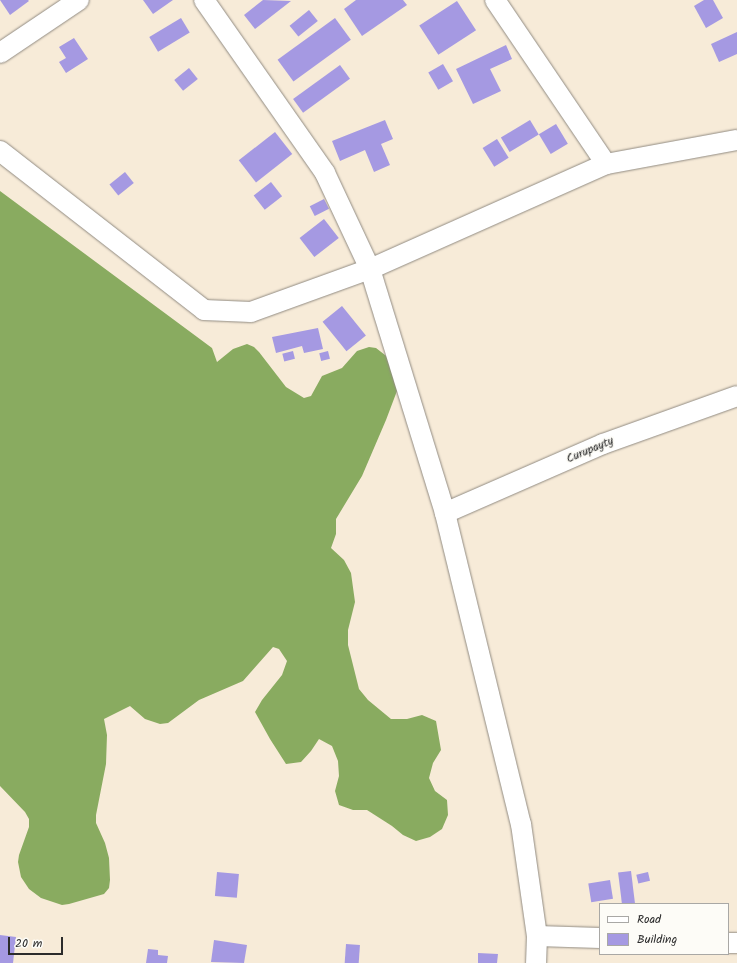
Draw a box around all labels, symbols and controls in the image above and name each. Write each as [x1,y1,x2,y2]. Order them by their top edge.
street label: Curupayty [564,434,616,466]
legend [599,903,729,955]
text: Road [637,910,661,929]
scale bar [10,929,65,955]
text: Building [637,930,677,949]
text: 20 m [15,934,42,953]

